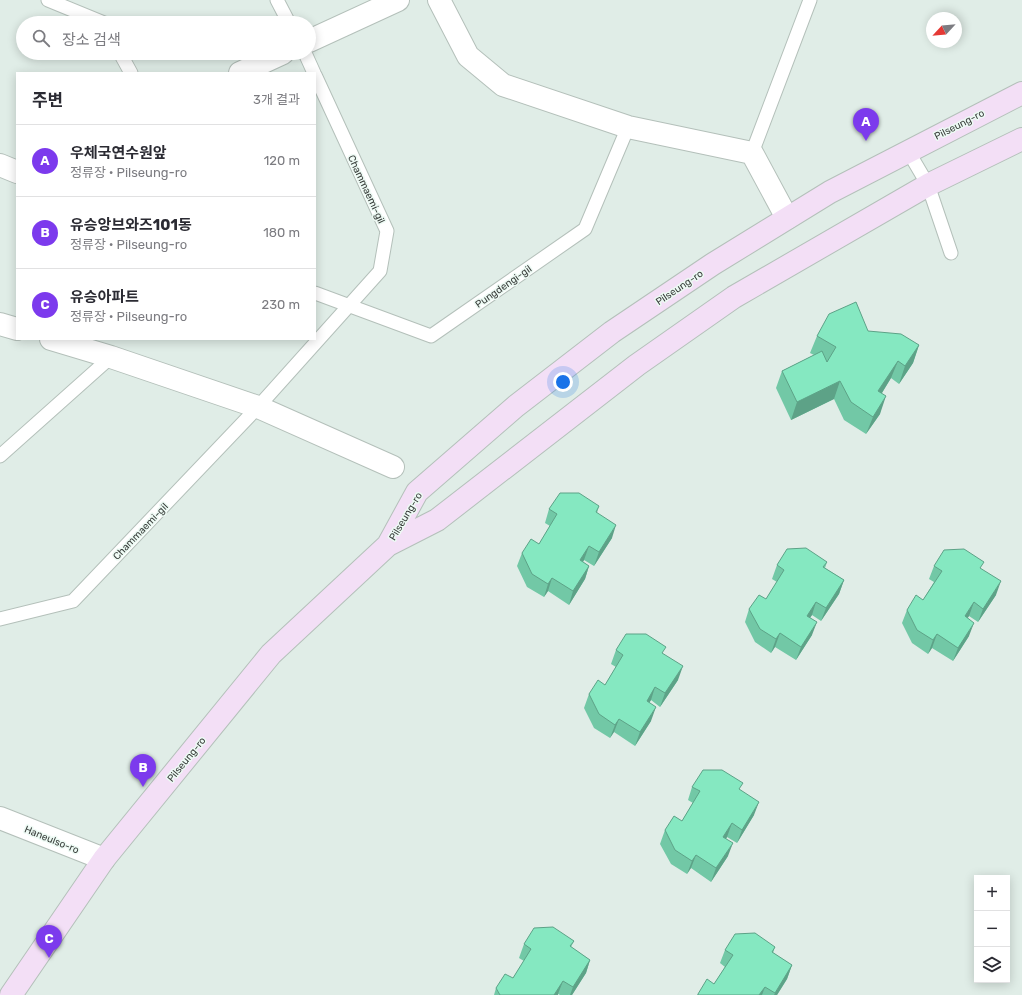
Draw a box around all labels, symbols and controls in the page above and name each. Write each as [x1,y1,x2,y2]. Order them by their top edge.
north arrow [926,12,962,48]
search box [16,16,316,60]
icon: search [30,27,52,49]
text: 장소 검색 [62,31,121,49]
text: 주변 [32,90,63,110]
text: 3개 결과 [253,92,300,107]
street label: Pilseung-ro [933,107,987,143]
pin: A [853,108,879,141]
text: 우체국연수원앞 [70,144,167,162]
text: A [40,153,50,168]
text: 120 m [264,153,300,168]
street label: Chammaemi-gil [345,153,387,226]
text: 정류장 · Pilseung-ro [70,165,187,180]
text: 유승앙브와즈101동 [70,216,192,234]
text: B [40,225,50,240]
text: 180 m [263,225,300,240]
text: 정류장 · Pilseung-ro [70,237,187,252]
street label: Pungdengi-gil [473,263,534,311]
street label: Pilseung-ro [654,268,706,308]
text: 유승아파트 [70,288,139,306]
text: C [40,297,50,312]
text: 230 m [262,297,300,312]
text: 정류장 · Pilseung-ro [70,309,187,324]
your location [553,372,573,392]
street label: Pilseung-ro [387,490,425,543]
street label: Chammaemi-gil [111,501,171,563]
street label: Pilseung-ro [165,735,209,785]
pin: B [130,754,156,787]
street label: Haneulso-ro [23,824,81,856]
map controls [974,875,1010,983]
button: + [974,875,1010,911]
button: − [974,911,1010,947]
pin: C [36,925,62,958]
button: layers [974,947,1010,983]

